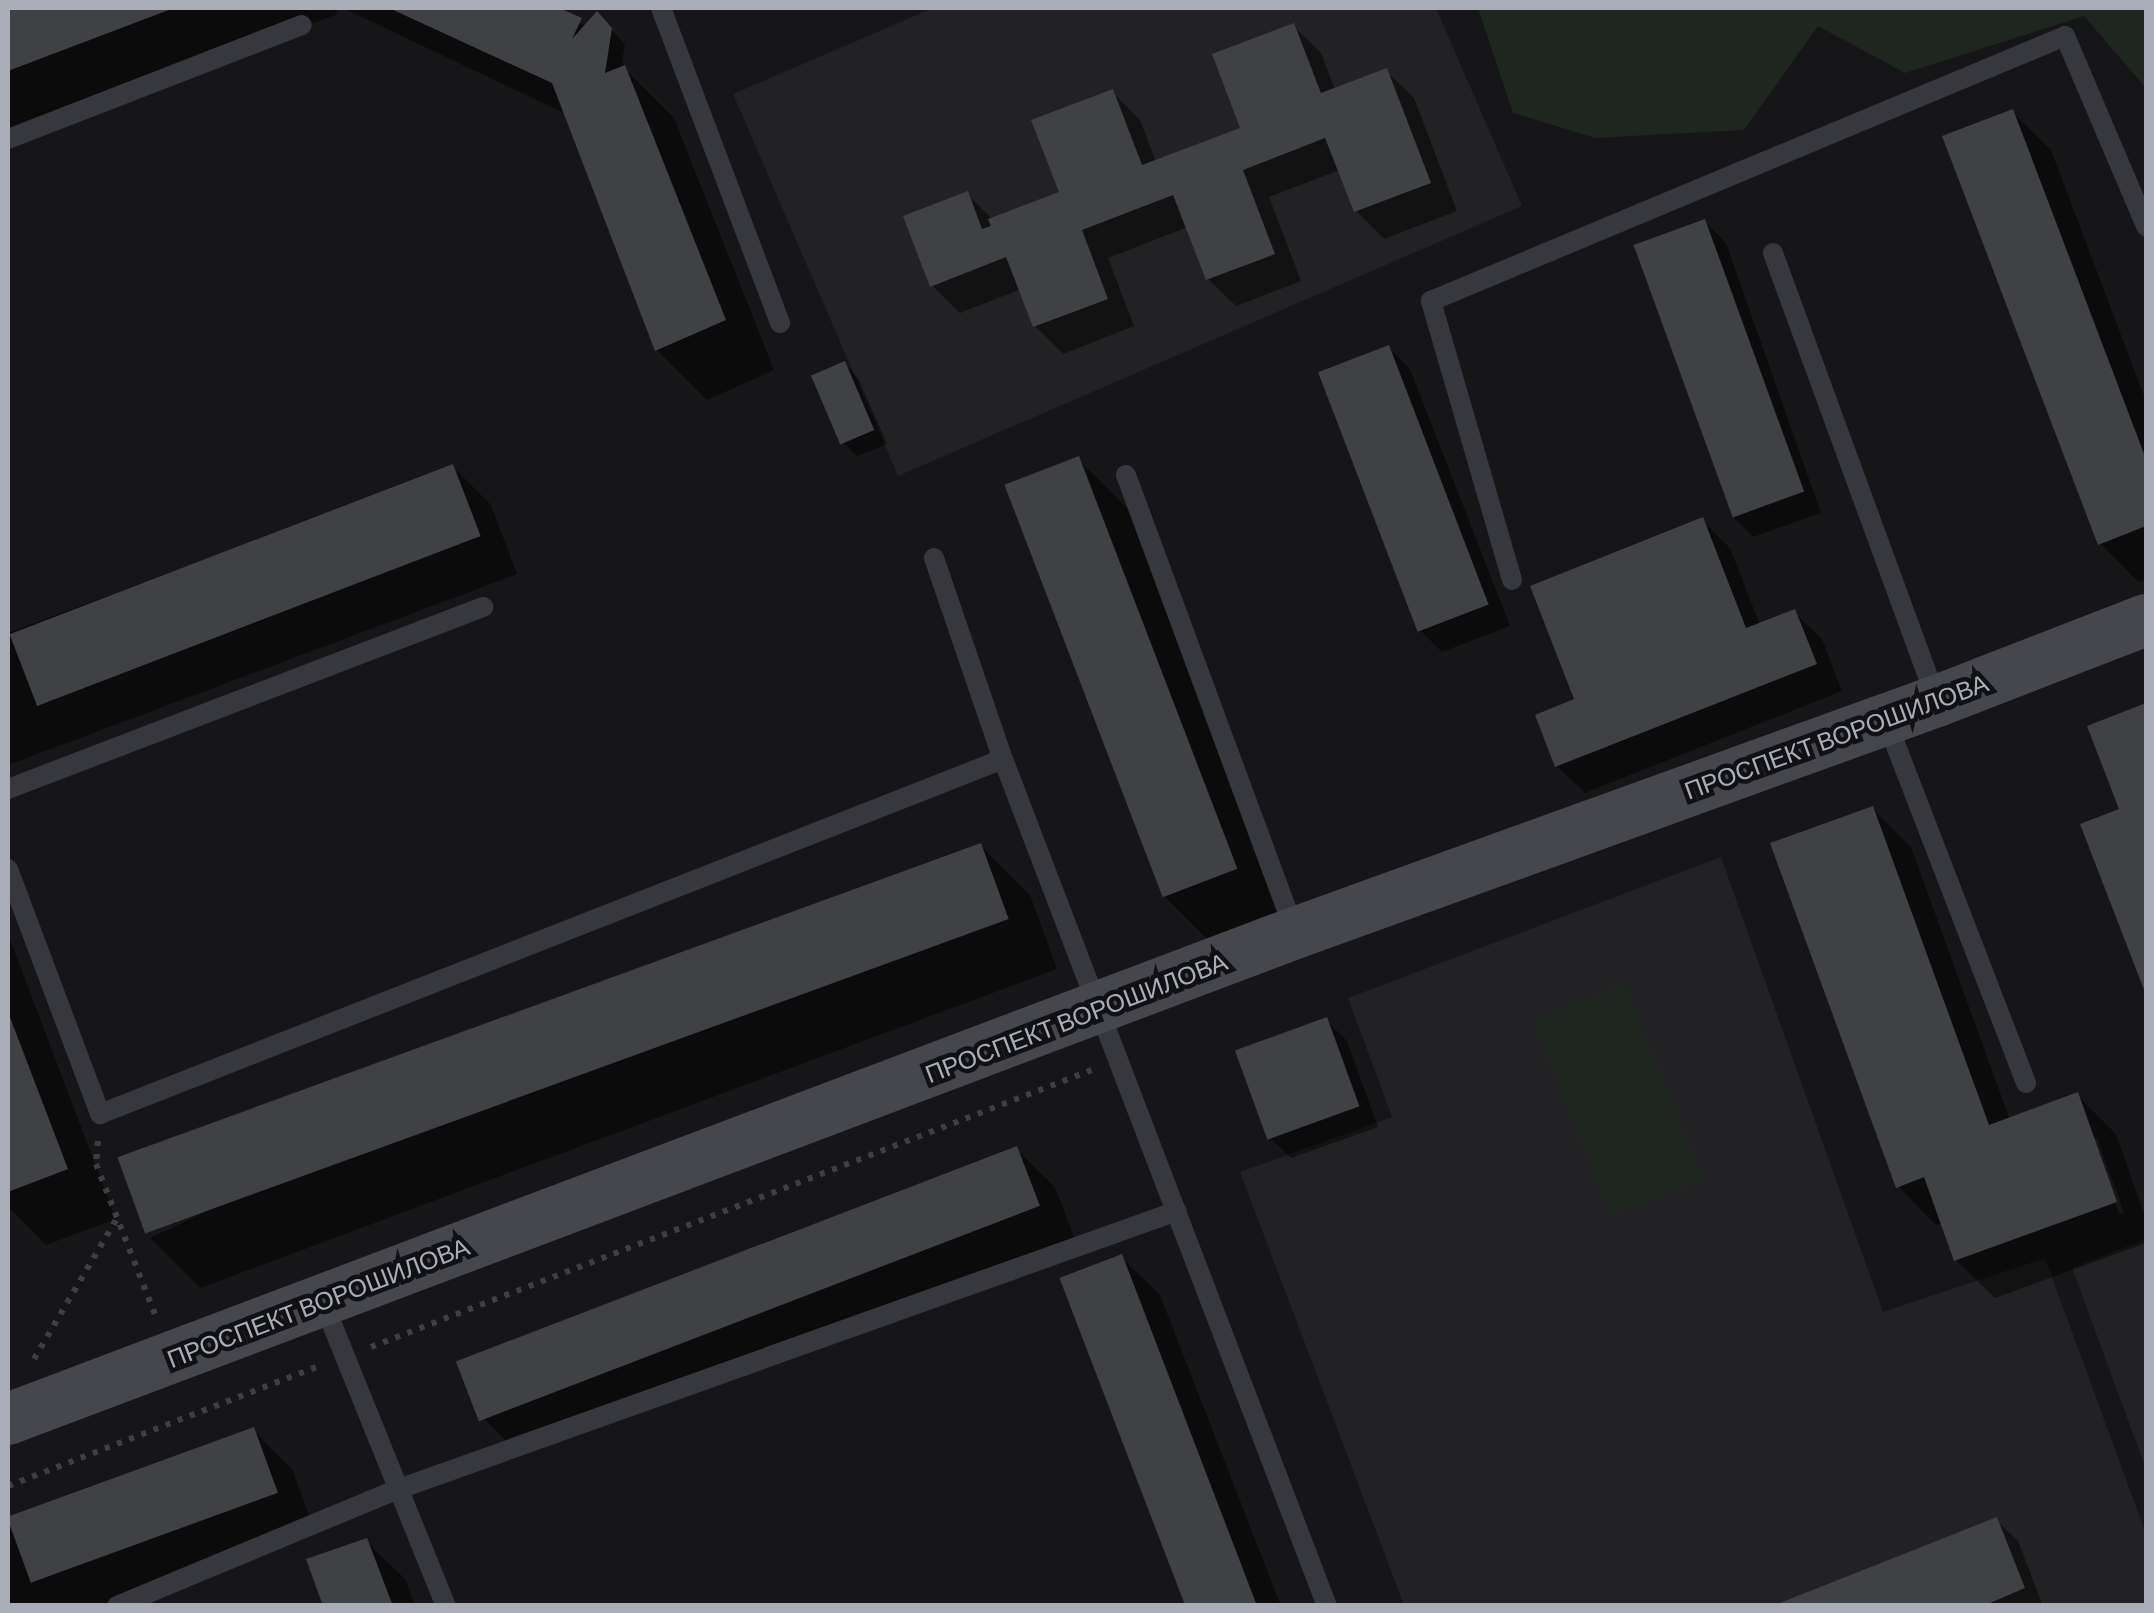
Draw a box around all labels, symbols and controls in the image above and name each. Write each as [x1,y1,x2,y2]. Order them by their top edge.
street label: ПРОСПЕКТ ВОРОШИЛОВА [1680,667,1992,805]
street label: ПРОСПЕКТ ВОРОШИЛОВА [921,945,1231,1089]
street label: ПРОСПЕКТ ВОРОШИЛОВА [163,1230,473,1374]

